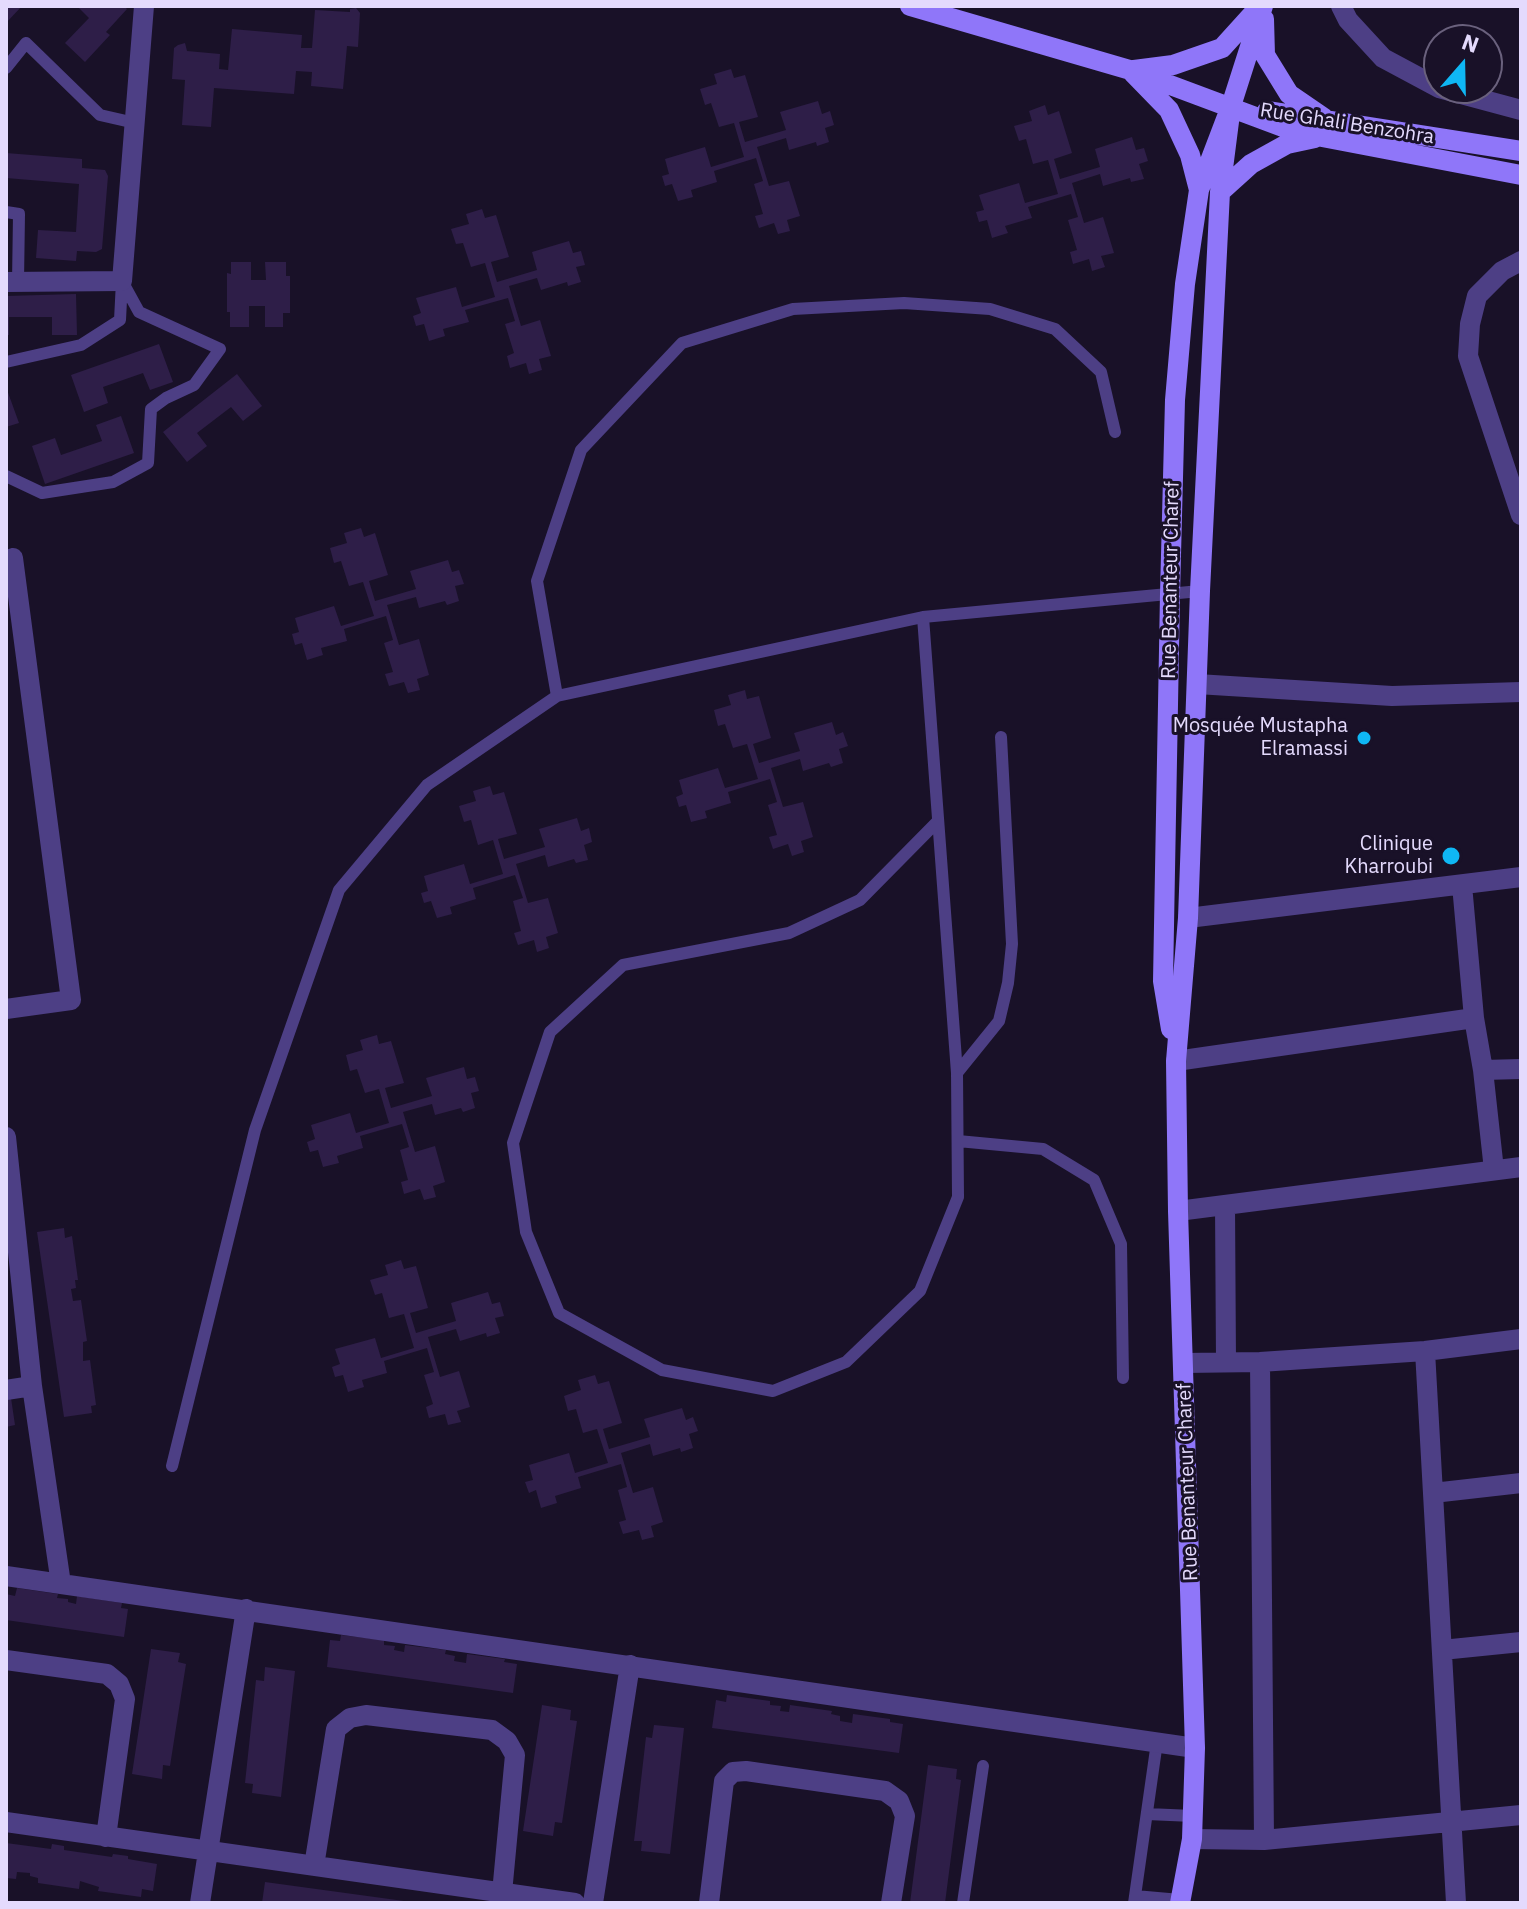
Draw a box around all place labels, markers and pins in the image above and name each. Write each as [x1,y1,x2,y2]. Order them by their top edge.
place label: Mosquée Mustapha Elramassi [1173,714,1348,761]
marker: Mosquée Mustapha Elramassi [1355,729,1373,747]
place label: Clinique Kharroubi [1345,832,1433,879]
marker: Clinique Kharroubi [1440,845,1462,867]

